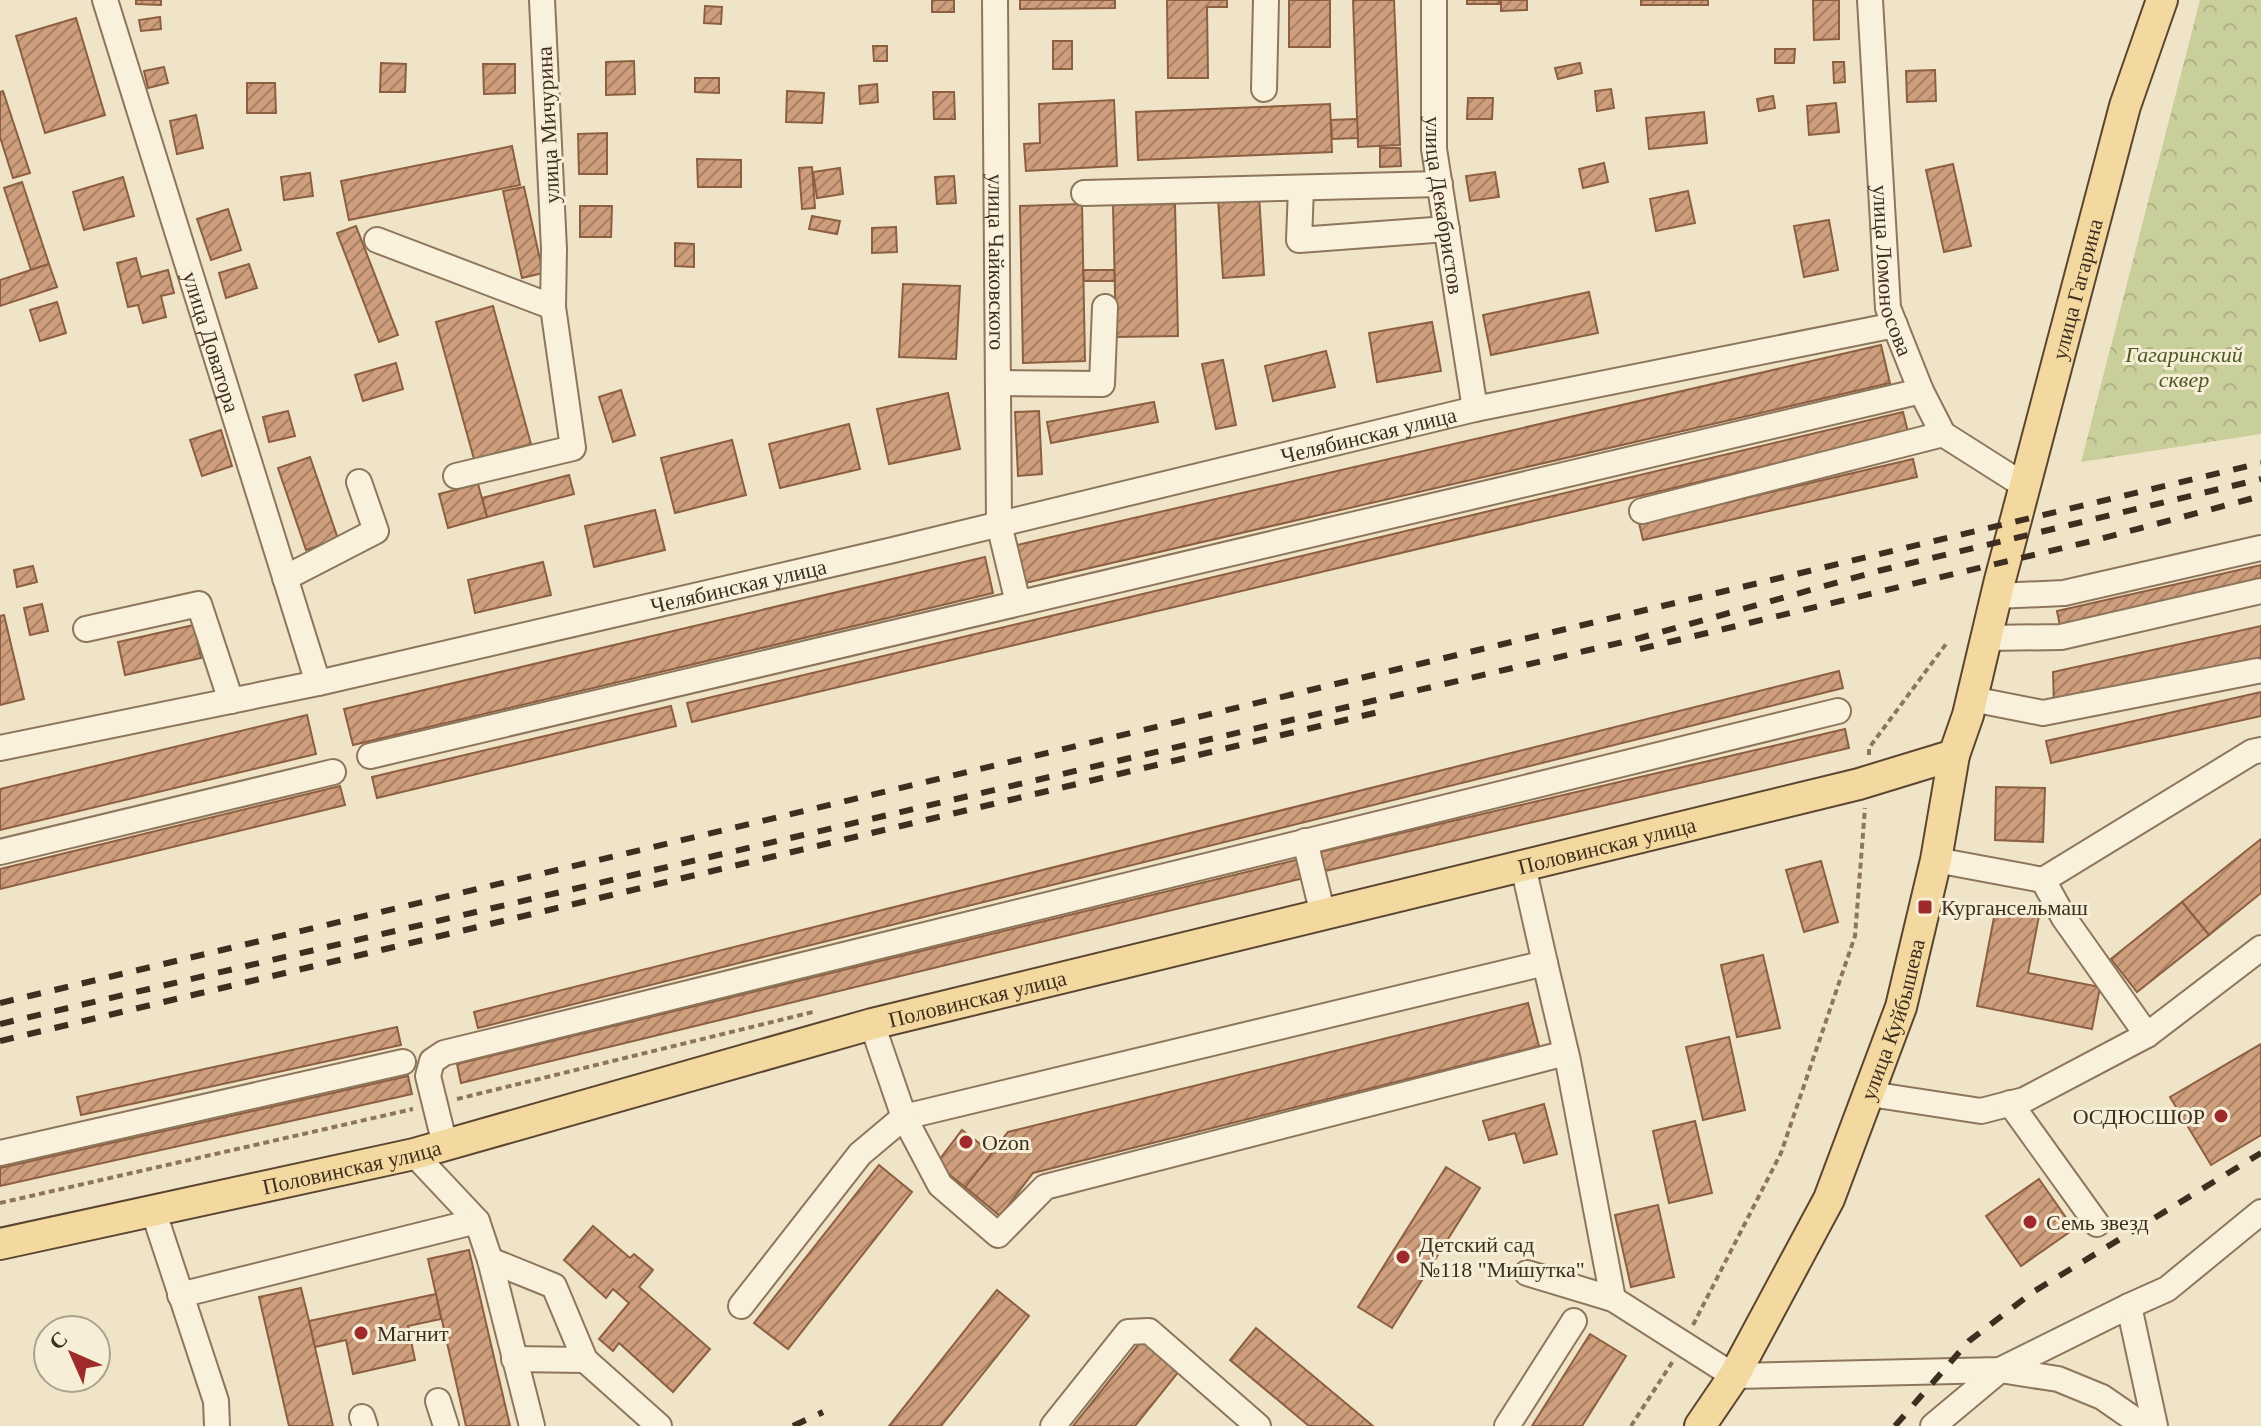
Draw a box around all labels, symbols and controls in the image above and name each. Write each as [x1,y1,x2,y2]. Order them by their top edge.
street label: улица Мичурина [531,45,565,204]
street label: улица Декабристов [1422,116,1469,296]
street label: улица Чайковского [984,174,1010,350]
street label: улица Ломоносова [1868,184,1918,360]
street label: улица Гагарина [2046,216,2107,362]
street label: улица Доватора [178,268,245,416]
park label: Гагаринский сквер [2124,342,2243,392]
street label: Челябинская улица [1278,401,1459,468]
street label: Челябинская улица [648,553,829,618]
street label: Половинская улица [1515,812,1699,879]
place label: Кургансельмаш [1941,895,2088,920]
marker: Кургансельмаш [1916,898,1934,916]
street label: улица Куйбышева [1855,936,1929,1104]
street label: Половинская улица [886,965,1069,1032]
place label: ОСДЮСШОР [2073,1104,2205,1129]
marker: ОСДЮСШОР [2212,1107,2230,1125]
place label: Ozon [982,1130,1030,1155]
marker: Ozon [957,1133,975,1151]
street label: Половинская улица [260,1134,444,1199]
place label: Семь звезд [2046,1210,2149,1235]
marker: Семь звезд [2021,1213,2039,1231]
place label: Детский сад №118 "Мишутка" [1419,1232,1585,1282]
marker: Детский сад №118 "Мишутка" [1394,1248,1412,1266]
north arrow [32,1314,112,1394]
place label: Магнит [377,1321,449,1346]
marker: Магнит [352,1324,370,1342]
text: С [44,1326,73,1355]

